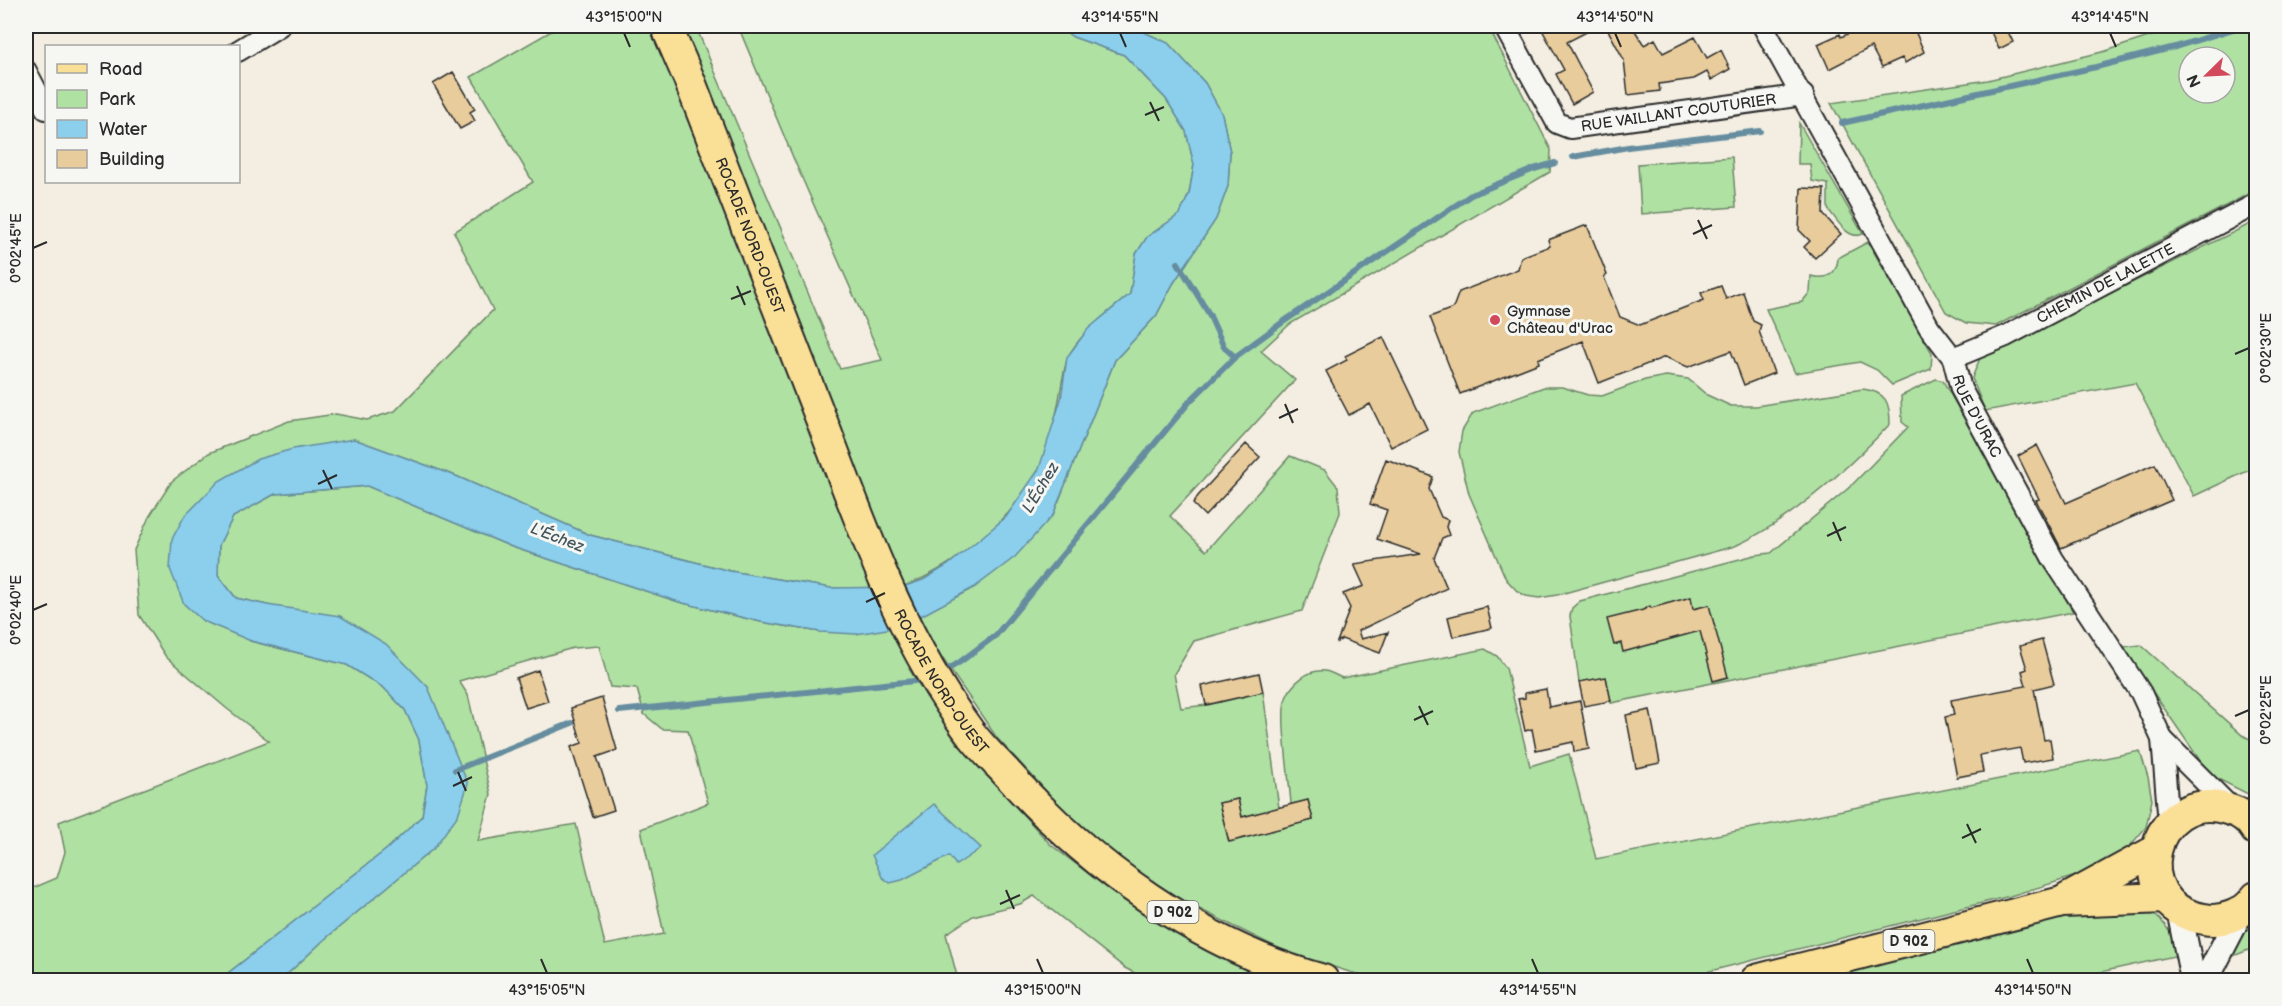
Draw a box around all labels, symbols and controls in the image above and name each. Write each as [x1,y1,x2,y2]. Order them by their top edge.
text: 43°15'00"N [585,8,663,27]
text: 43°14'55"N [1081,8,1159,27]
text: 43°14'50"N [1576,8,1654,27]
text: 43°14'45"N [2071,8,2149,27]
legend [45,45,240,183]
north arrow [2177,45,2237,105]
text: Road [99,59,143,80]
text: N [2184,71,2206,90]
text: Park [99,89,135,110]
street label: RUE VAILLANT COUTURIER [1580,89,1778,136]
text: Water [99,119,147,140]
text: Building [99,149,165,170]
street label: ROCADE NORD-OUEST [711,155,789,317]
text: 0°02'45"E [7,213,26,283]
street label: CHEMIN DE LALETTE [2033,239,2178,328]
place label: Gymnase Château d'Urac [1507,302,1613,338]
marker: Gymnase Château d'Urac [1488,313,1502,327]
text: 0°02'30"E [2257,313,2276,383]
street label: RUE D'URAC [1948,373,2006,461]
water label: L'Échez [1017,458,1064,517]
water label: L'Échez [528,517,587,557]
text: 0°02'40"E [7,575,26,645]
street label: ROCADE NORD-OUEST [890,606,993,758]
text: 0°02'25"E [2257,675,2276,745]
road number: D 902 [1148,901,1198,923]
road number: D 902 [1884,930,1934,952]
text: 43°15'05"N [508,981,586,1000]
text: 43°15'00"N [1004,981,1082,1000]
text: 43°14'55"N [1499,981,1577,1000]
text: 43°14'50"N [1994,981,2072,1000]

